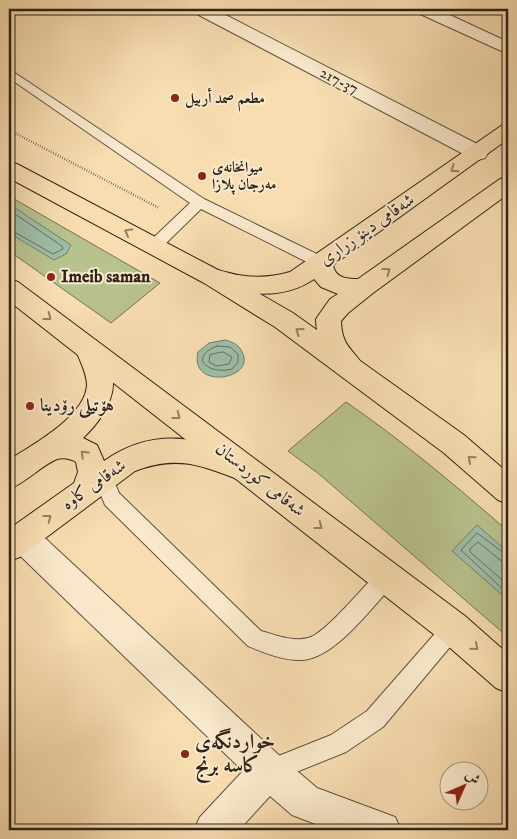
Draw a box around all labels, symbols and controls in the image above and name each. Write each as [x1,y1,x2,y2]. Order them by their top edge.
street label: 217-37 [317,63,361,99]
place label: مطعم صمد أربيل [185,87,265,112]
marker: مطعم صمد أربيل [169,92,181,104]
place label: میوانخانەی مەرجان پلازا [212,158,276,195]
one-way arrow [451,163,460,172]
marker: میوانخانەی مەرجان پلازا [196,170,208,182]
street label: شەقامی دینۆ زراری [315,189,419,271]
one-way arrow [124,228,133,238]
place label: Imeib saman [61,266,151,288]
one-way arrow [381,268,391,277]
marker: Imeib saman [45,271,57,283]
one-way arrow [42,312,51,320]
one-way arrow [295,328,304,337]
place label: هۆتیلی رۆدینا [40,395,114,419]
marker: هۆتیلی رۆدینا [24,400,36,412]
one-way arrow [171,410,180,418]
street label: شەقامی کوردستان [211,438,309,522]
one-way arrow [81,451,90,460]
street label: شەقامی کاوە [58,455,130,515]
one-way arrow [468,456,477,465]
one-way arrow [42,515,52,524]
one-way arrow [313,521,322,529]
one-way arrow [470,641,479,650]
place label: خواردنگەی کاسە برنج [195,728,275,783]
marker: خواردنگەی کاسە برنج [179,748,191,760]
north arrow [440,762,490,812]
text: ش [461,766,484,789]

